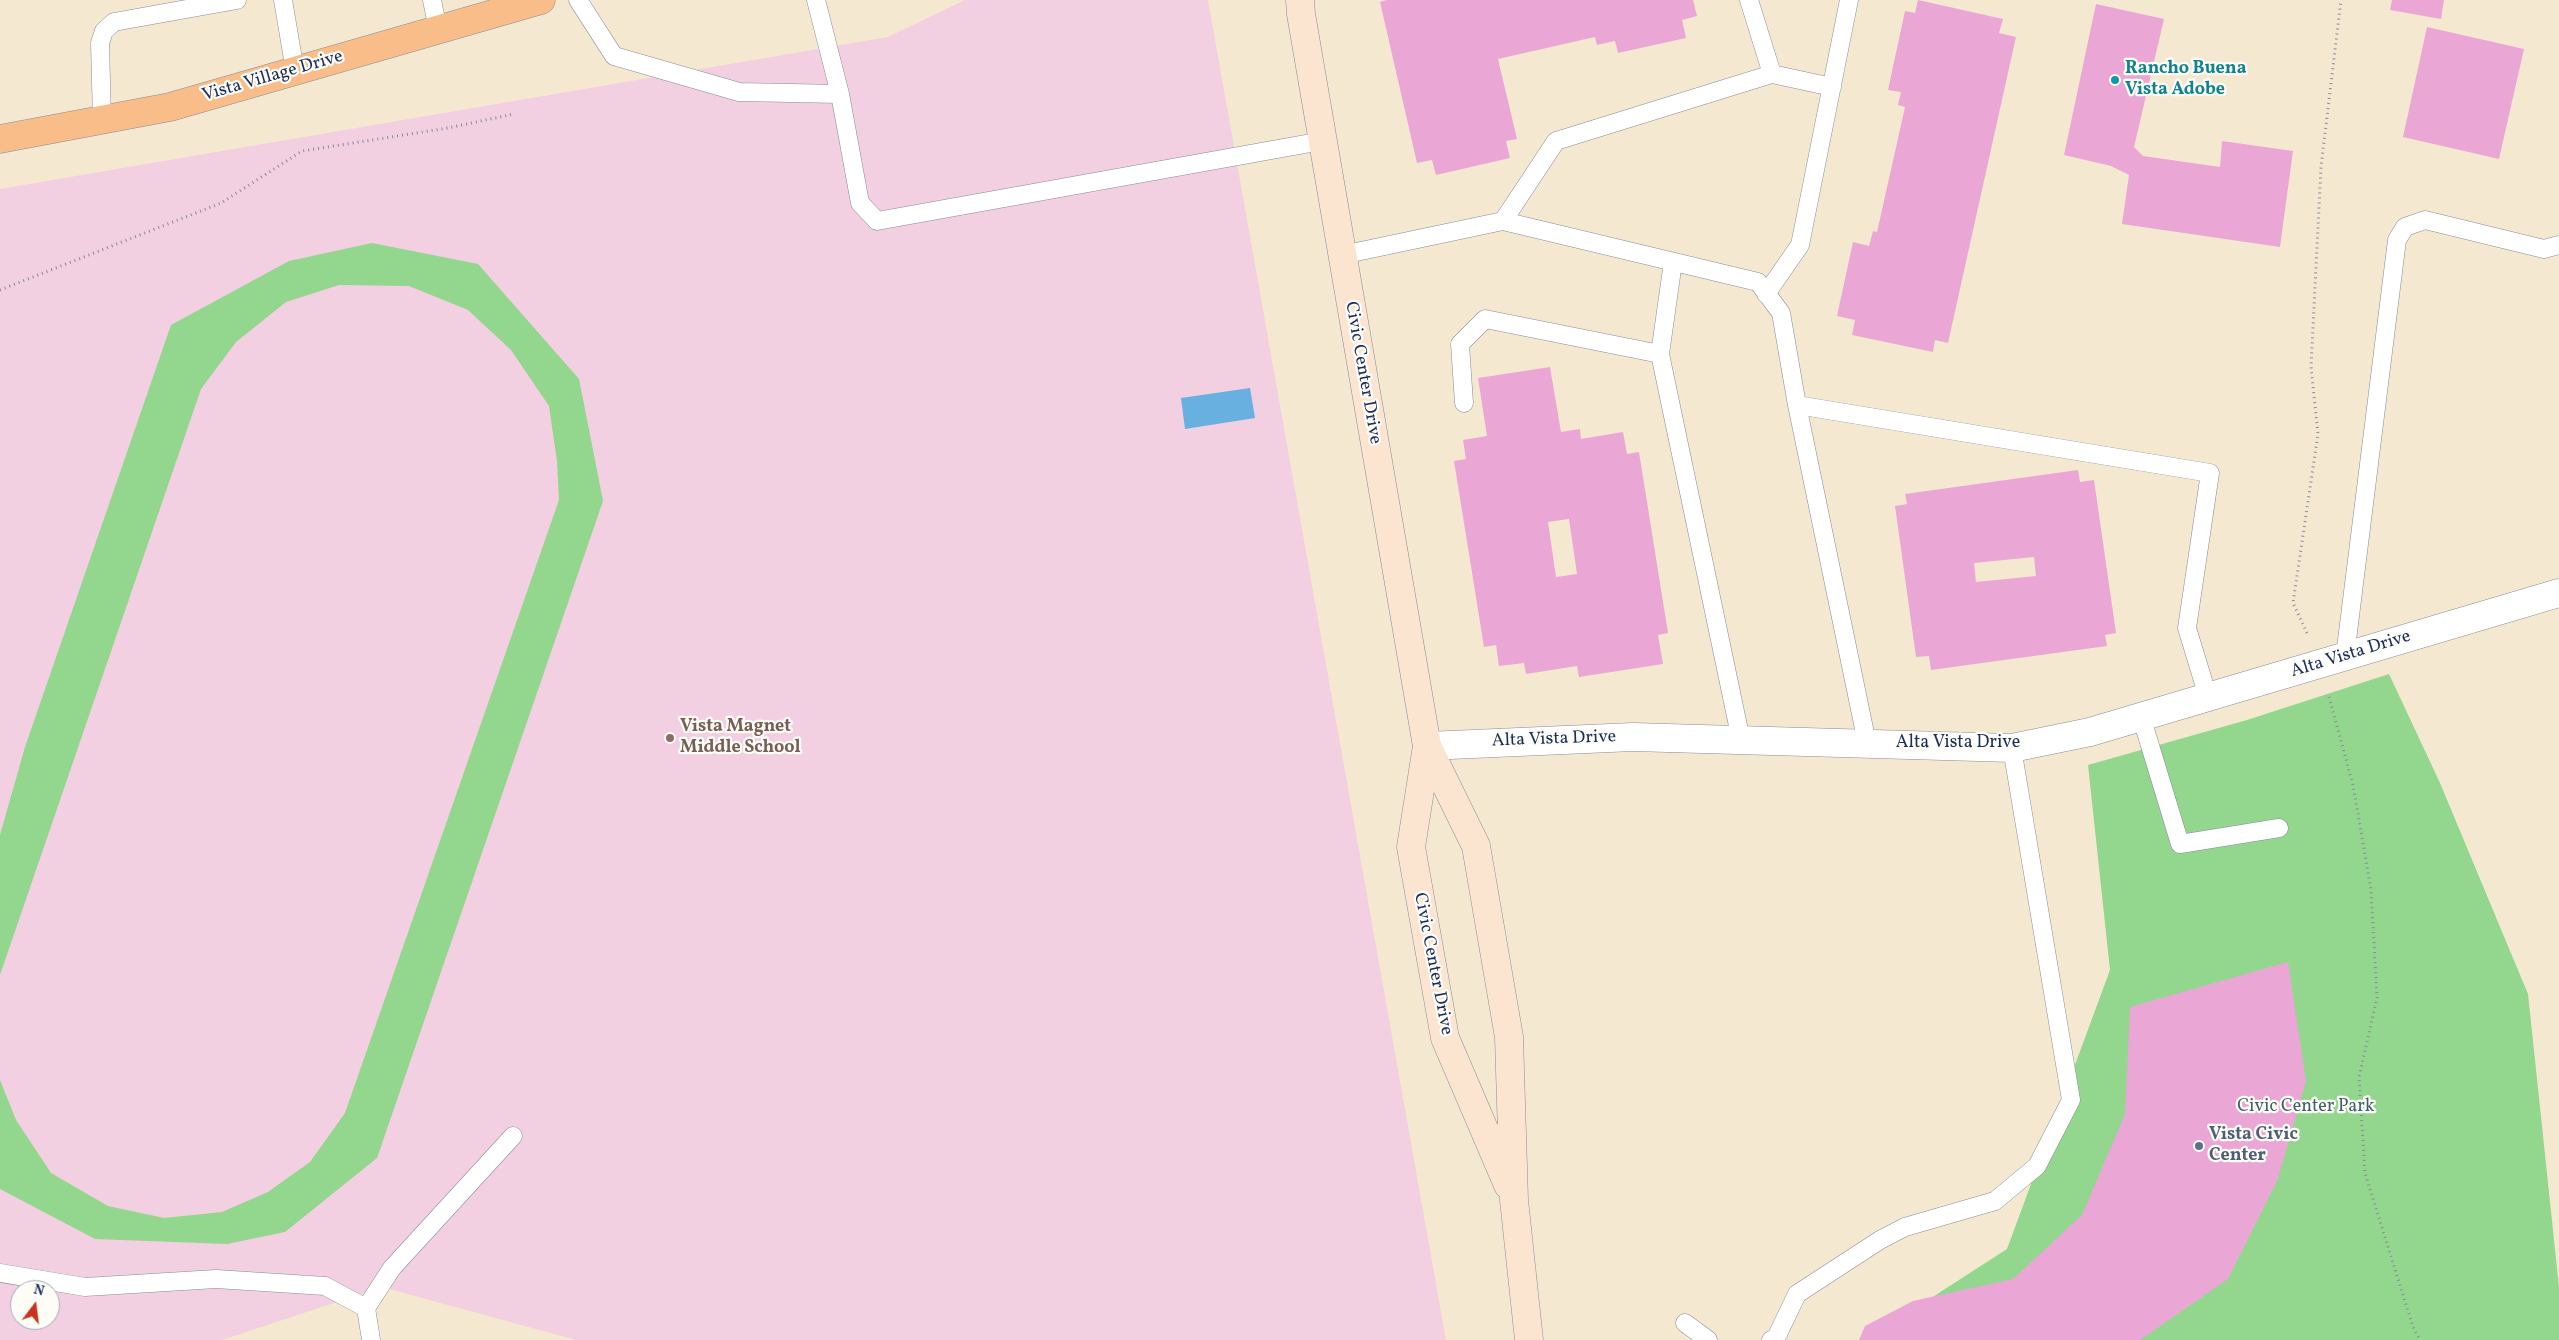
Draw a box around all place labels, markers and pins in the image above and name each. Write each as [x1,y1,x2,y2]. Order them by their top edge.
place label: Rancho Buena Vista Adobe [2125,59,2246,102]
marker: Rancho Buena Vista Adobe [2109,74,2121,86]
place label: Vista Magnet Middle School [680,717,801,760]
marker: Vista Magnet Middle School [664,732,676,744]
place label: Vista Civic Center [2209,1125,2298,1168]
marker: Vista Civic Center [2193,1140,2205,1152]

